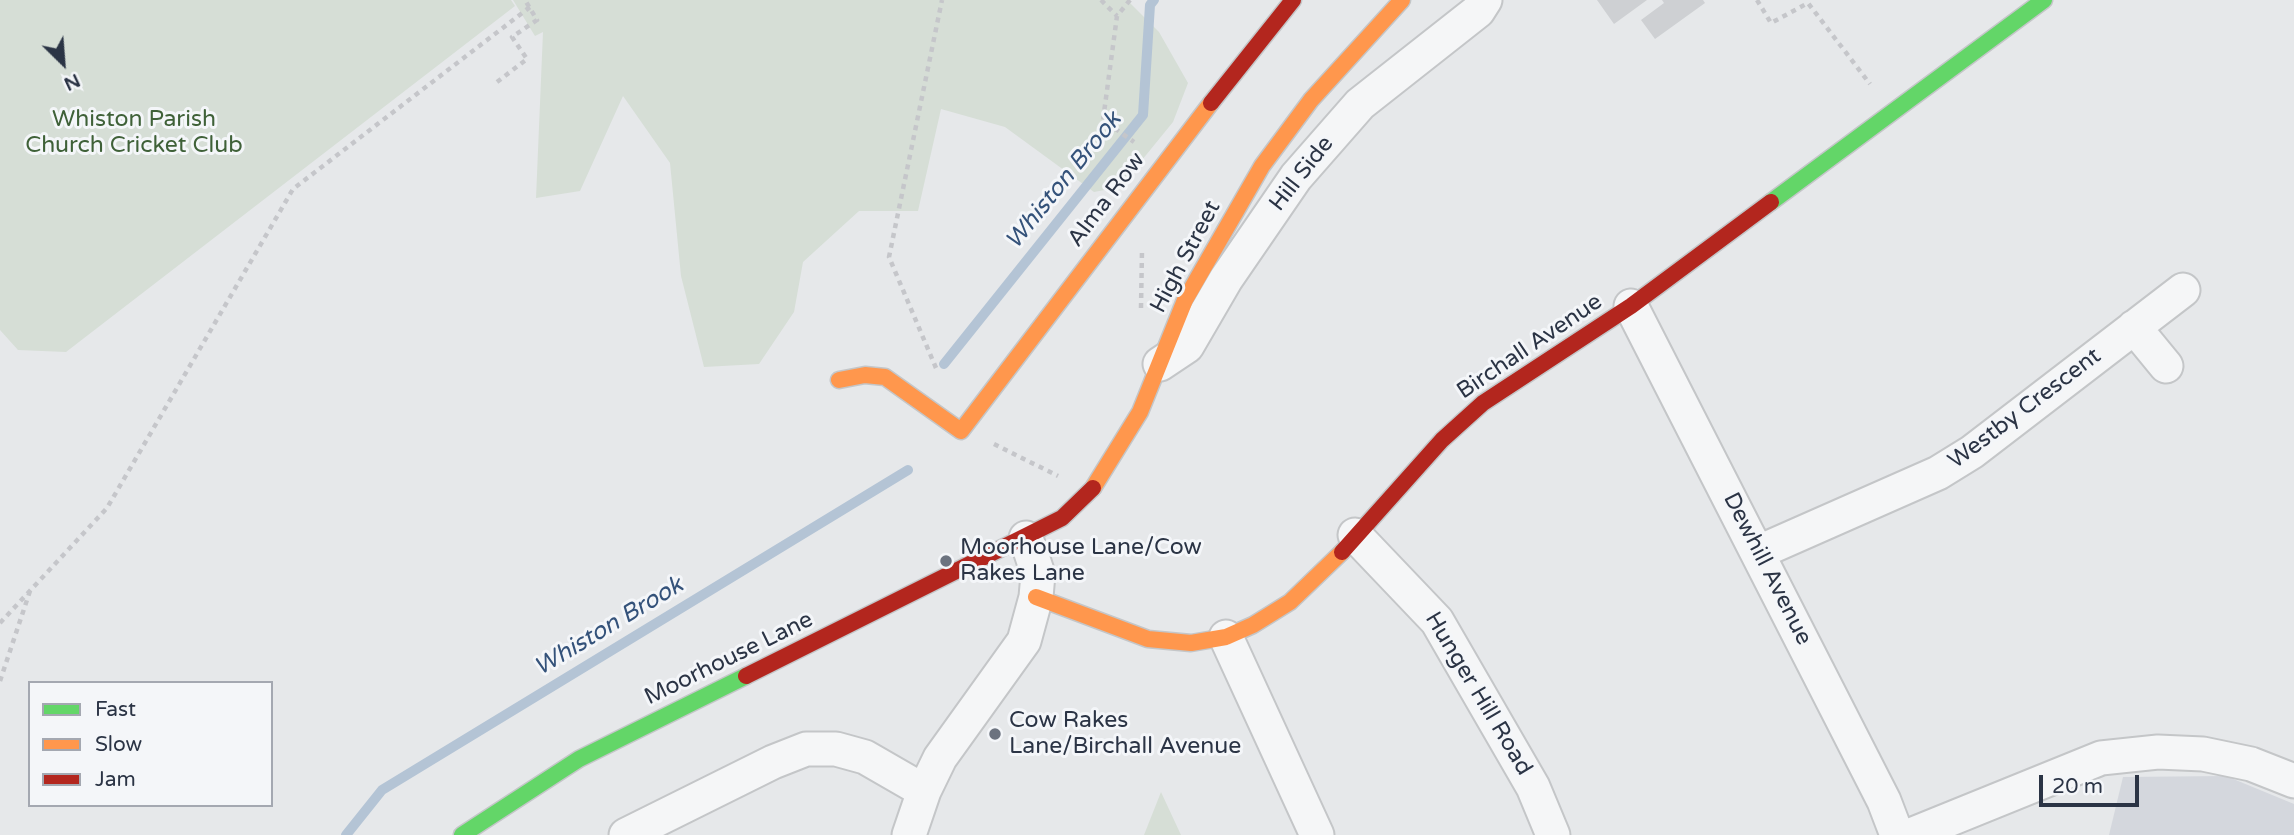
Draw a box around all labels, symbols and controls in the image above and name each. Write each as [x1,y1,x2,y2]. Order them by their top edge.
north arrow [28,28,98,98]
text: N [60,69,83,95]
park label: Whiston Parish Church Cricket Club [25,106,243,160]
water label: Whiston Brook [1000,107,1128,255]
street label: Hill Side [1264,131,1340,217]
street label: Alma Row [1063,147,1151,253]
street label: High Street [1145,196,1227,318]
street label: Birchall Avenue [1452,288,1608,406]
street label: Westby Crescent [1943,343,2107,475]
street label: Dewhill Avenue [1717,488,1817,650]
place label: Moorhouse Lane/Cow Rakes Lane [960,534,1202,588]
marker: Moorhouse Lane/Cow Rakes Lane [938,553,954,569]
water label: Whiston Brook [529,571,689,683]
street label: Moorhouse Lane [640,606,818,712]
street label: Hunger Hill Road [1418,607,1538,781]
legend [28,681,273,807]
text: Fast [95,697,136,722]
place label: Cow Rakes Lane/Birchall Avenue [1009,707,1241,761]
marker: Cow Rakes Lane/Birchall Avenue [987,726,1003,742]
text: Slow [95,732,142,757]
scale bar [2042,762,2142,806]
text: Jam [95,767,136,792]
text: 20 m [2052,774,2103,799]

